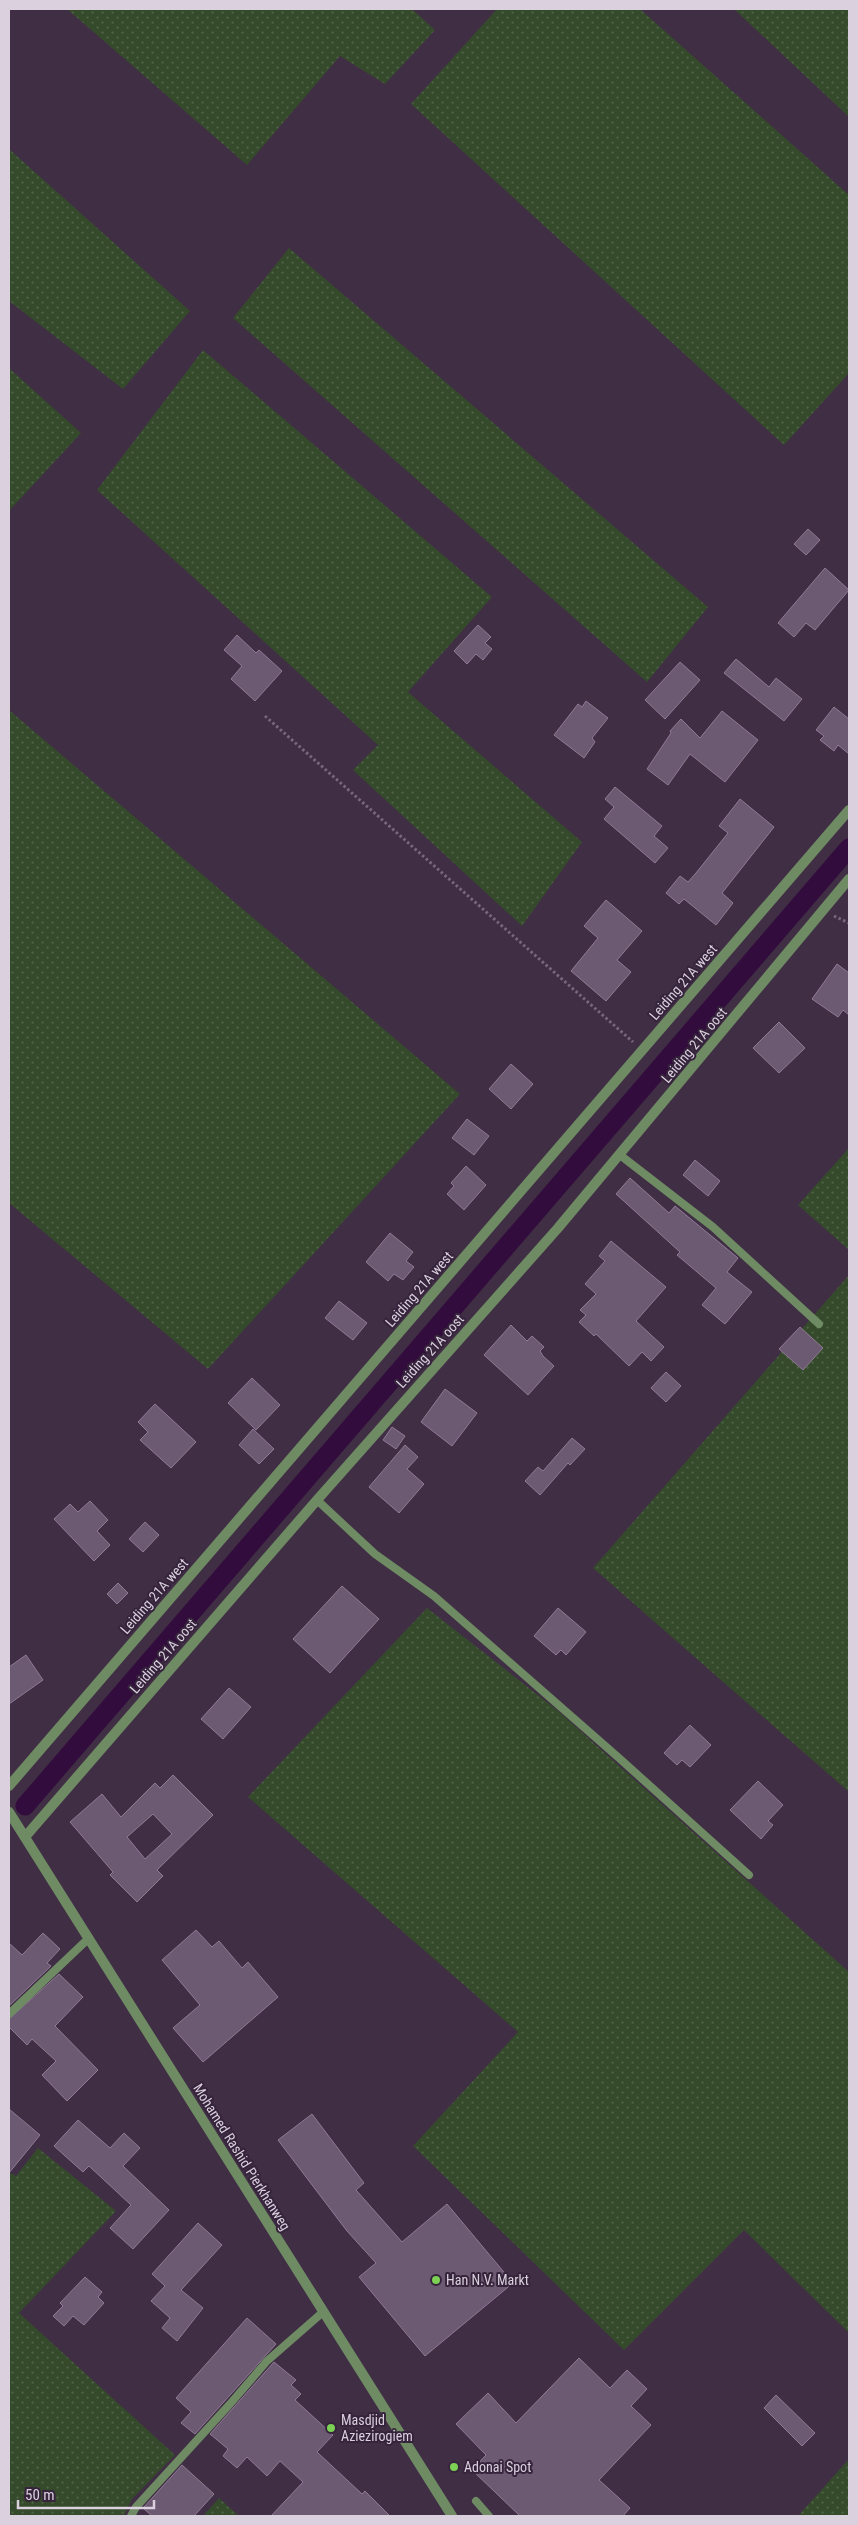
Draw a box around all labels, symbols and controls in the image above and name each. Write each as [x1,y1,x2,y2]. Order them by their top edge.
street label: Leiding 21A west [646,941,720,1023]
street label: Leiding 21A oost [658,1004,730,1086]
street label: Leiding 21A west [382,1248,456,1330]
street label: Leiding 21A oost [393,1311,467,1391]
street label: Leiding 21A west [117,1555,191,1637]
street label: Leiding 21A oost [126,1616,200,1696]
street label: Mohamed Rashid Pierkhanweg [190,2081,294,2233]
place label: Han N.V. Markt [446,2272,529,2288]
marker: Han N.V. Markt [430,2274,442,2286]
place label: Masdjid Aziezirogiem [341,2412,413,2444]
marker: Masdjid Aziezirogiem [325,2422,337,2434]
place label: Adonai Spot [464,2459,531,2475]
marker: Adonai Spot [448,2461,460,2473]
scale bar [18,2478,154,2510]
text: 50 m [25,2486,55,2504]

